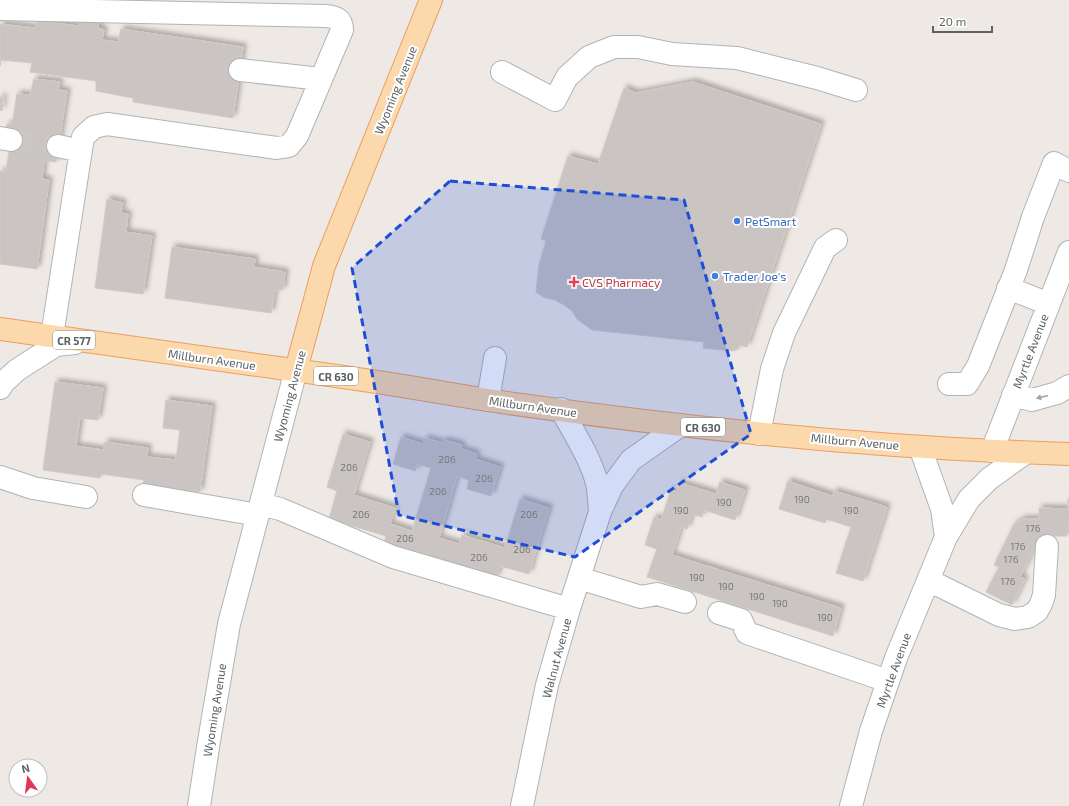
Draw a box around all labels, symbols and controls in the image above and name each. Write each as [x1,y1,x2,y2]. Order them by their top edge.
scale bar [933,8,992,34]
text: 20 m [939,14,966,28]
street label: Wyoming Avenue [371,44,419,136]
place label: PetSmart [745,214,797,228]
marker: PetSmart [732,216,742,226]
place label: Trader Joe's [723,269,786,283]
marker: Trader Joe's [710,271,720,281]
place label: CVS Pharmacy [582,275,661,289]
marker: CVS Pharmacy [569,277,579,287]
street label: Myrtle Avenue [1009,312,1051,390]
road number: CR 577 [53,331,95,349]
street label: Millburn Avenue [167,346,257,372]
street label: Wyoming Avenue [270,349,308,443]
road number: CR 630 [314,367,358,385]
street label: Millburn Avenue [488,393,578,419]
one-way arrow [1036,394,1048,400]
road number: CR 630 [681,418,725,436]
street label: Millburn Avenue [810,430,900,452]
house number: 206 [438,453,456,465]
house number: 206 [340,461,358,473]
house number: 206 [475,472,493,484]
house number: 206 [429,485,447,497]
house number: 190 [794,493,810,505]
house number: 190 [716,496,732,508]
house number: 190 [673,504,689,516]
house number: 190 [843,504,859,516]
house number: 206 [352,508,370,520]
house number: 206 [520,508,538,520]
house number: 176 [1026,522,1041,534]
house number: 206 [396,532,414,544]
house number: 176 [1011,540,1026,552]
house number: 206 [513,543,531,555]
house number: 206 [470,551,488,563]
house number: 176 [1004,553,1019,565]
house number: 190 [689,571,705,583]
house number: 176 [1001,575,1016,587]
house number: 190 [718,580,734,592]
house number: 190 [749,590,765,602]
house number: 190 [772,597,788,609]
house number: 190 [817,611,833,623]
street label: Walnut Avenue [539,616,573,700]
street label: Myrtle Avenue [873,631,913,709]
street label: Wyoming Avenue [200,662,228,758]
north arrow [8,758,48,798]
text: N [20,761,31,775]

